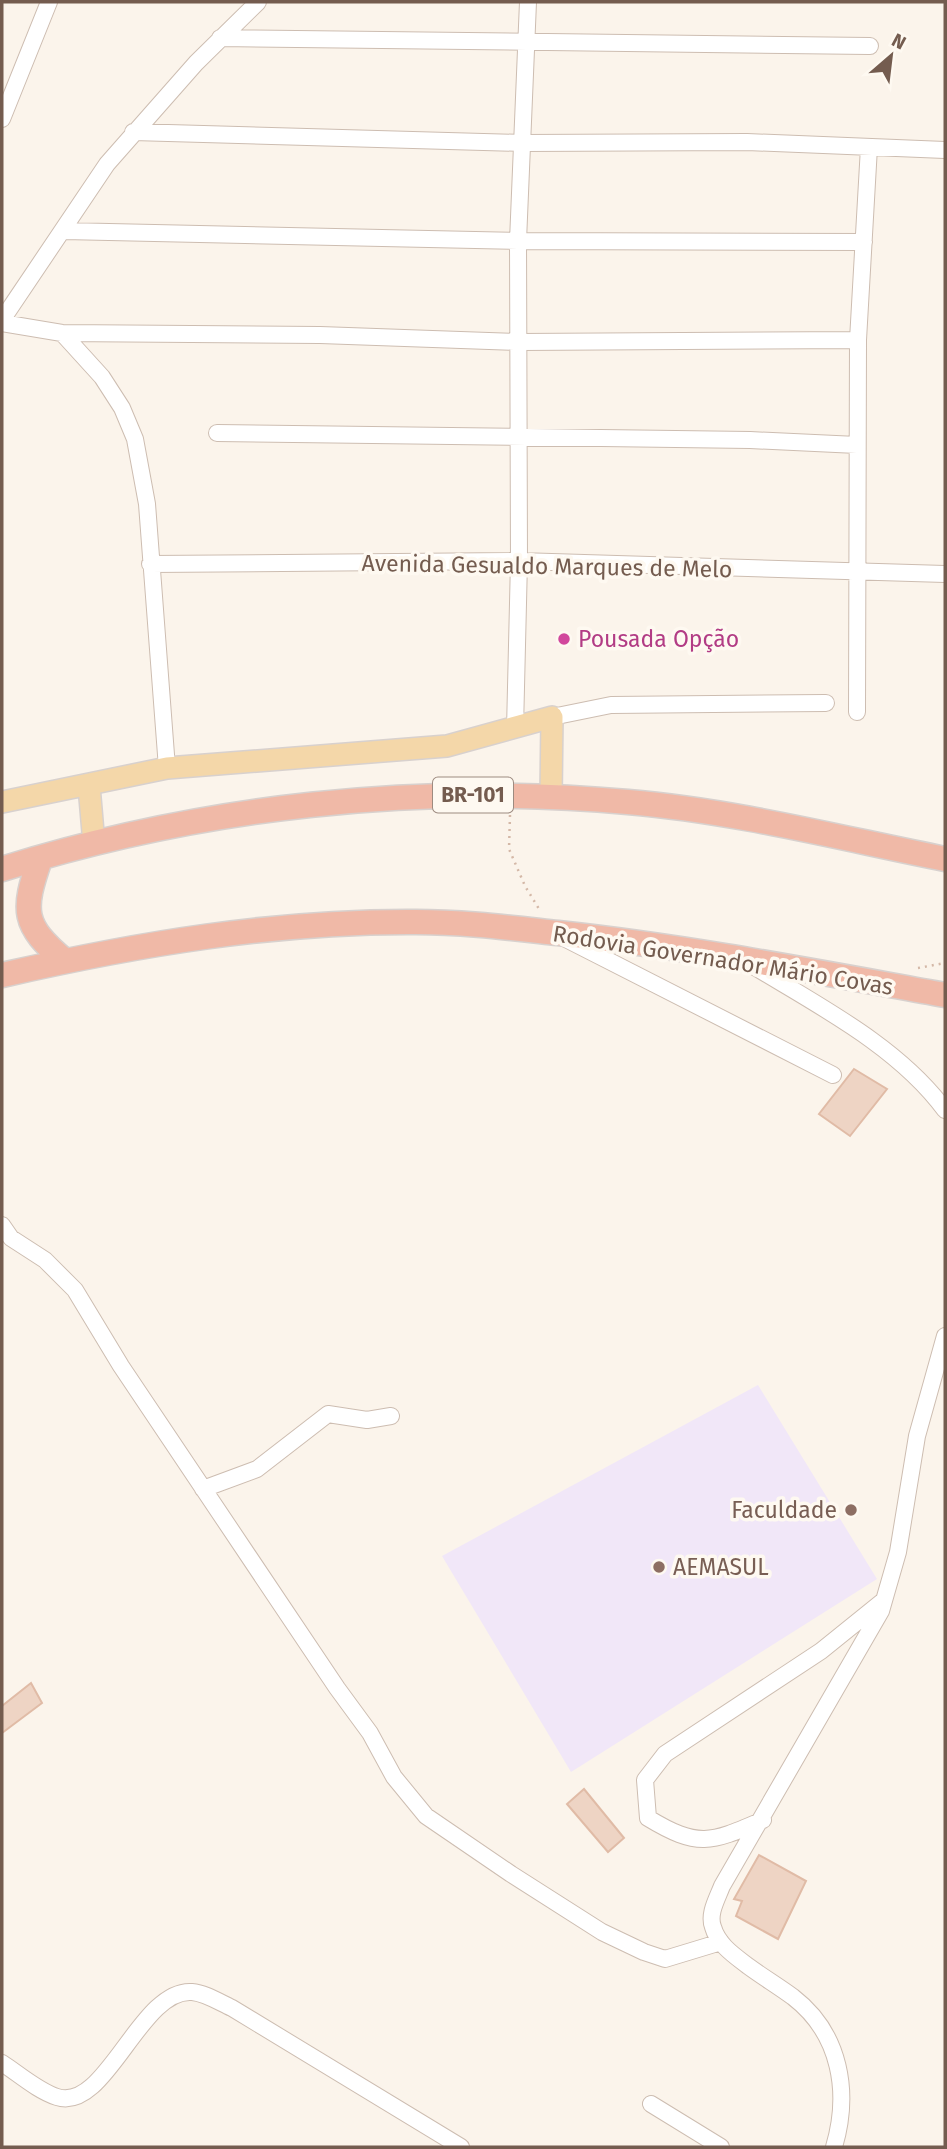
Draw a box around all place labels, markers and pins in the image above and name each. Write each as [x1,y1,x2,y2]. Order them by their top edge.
place label: Pousada Opção [578,625,739,653]
marker: Pousada Opção [556,631,572,647]
place label: Faculdade [731,1496,837,1524]
marker: Faculdade [843,1502,859,1518]
place label: AEMASUL [673,1553,769,1581]
marker: AEMASUL [651,1559,667,1575]

